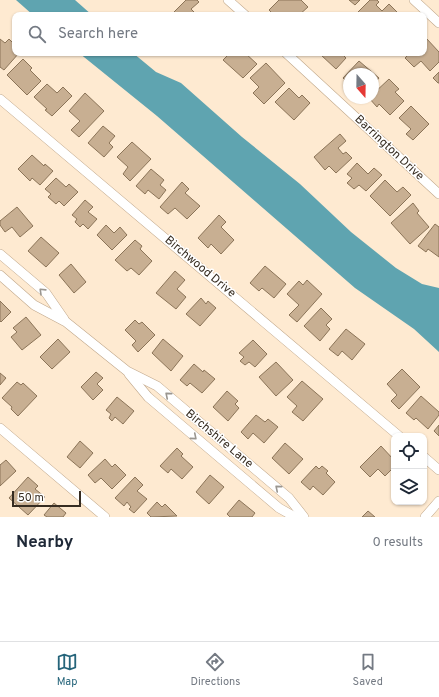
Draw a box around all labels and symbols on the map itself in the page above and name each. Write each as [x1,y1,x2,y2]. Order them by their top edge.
north arrow [343,68,379,104]
street label: Barrington Drive [351,112,427,184]
street label: Birchwood Drive [161,233,239,301]
one-way arrow [39,288,47,296]
one-way arrow [165,393,172,400]
street label: Birchshire Lane [182,406,256,472]
one-way arrow [190,432,197,439]
one-way arrow [275,486,282,493]
scale bar [12,489,81,508]

